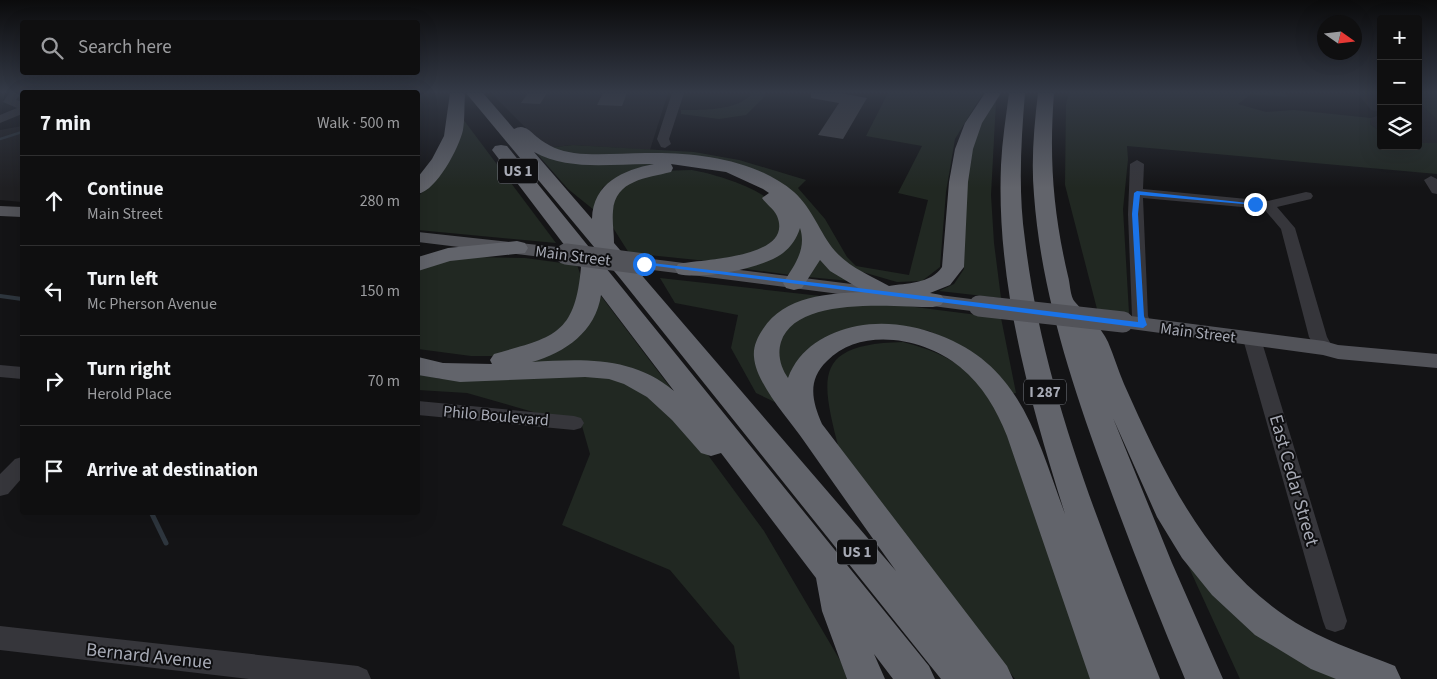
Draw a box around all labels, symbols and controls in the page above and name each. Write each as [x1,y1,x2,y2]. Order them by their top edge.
north arrow [1317,15,1362,60]
map controls [1377,15,1422,150]
button: + [1377,15,1422,60]
search box [20,20,420,75]
icon: search [38,34,66,62]
text: Search here [78,34,172,61]
button: − [1377,60,1422,105]
button: layers [1377,105,1422,150]
text: 7 min [40,108,91,138]
text: Walk · 500 m [317,112,400,134]
road number: US 1 [498,158,538,184]
text: Continue [87,176,164,203]
icon: ahead [40,187,68,215]
text: 280 m [360,190,400,212]
route end [1244,193,1267,216]
text: Main Street [87,203,163,225]
street label: Main Street [534,240,612,272]
route start [633,253,656,276]
text: Turn left [87,266,158,293]
icon: left [40,277,68,305]
text: 150 m [360,280,400,302]
text: Mc Pherson Avenue [87,293,217,315]
street label: Main Street [1159,317,1237,349]
text: Turn right [87,356,171,383]
icon: right [40,367,68,395]
text: 70 m [368,370,400,392]
road number: I 287 [1024,380,1066,404]
text: Herold Place [87,383,172,405]
street label: Philo Boulevard [442,400,550,432]
street label: East Cedar Street [1262,411,1325,550]
icon: arrive [40,457,68,485]
text: Arrive at destination [87,457,258,484]
road number: US 1 [837,540,877,564]
street label: Bernard Avenue [85,636,213,677]

